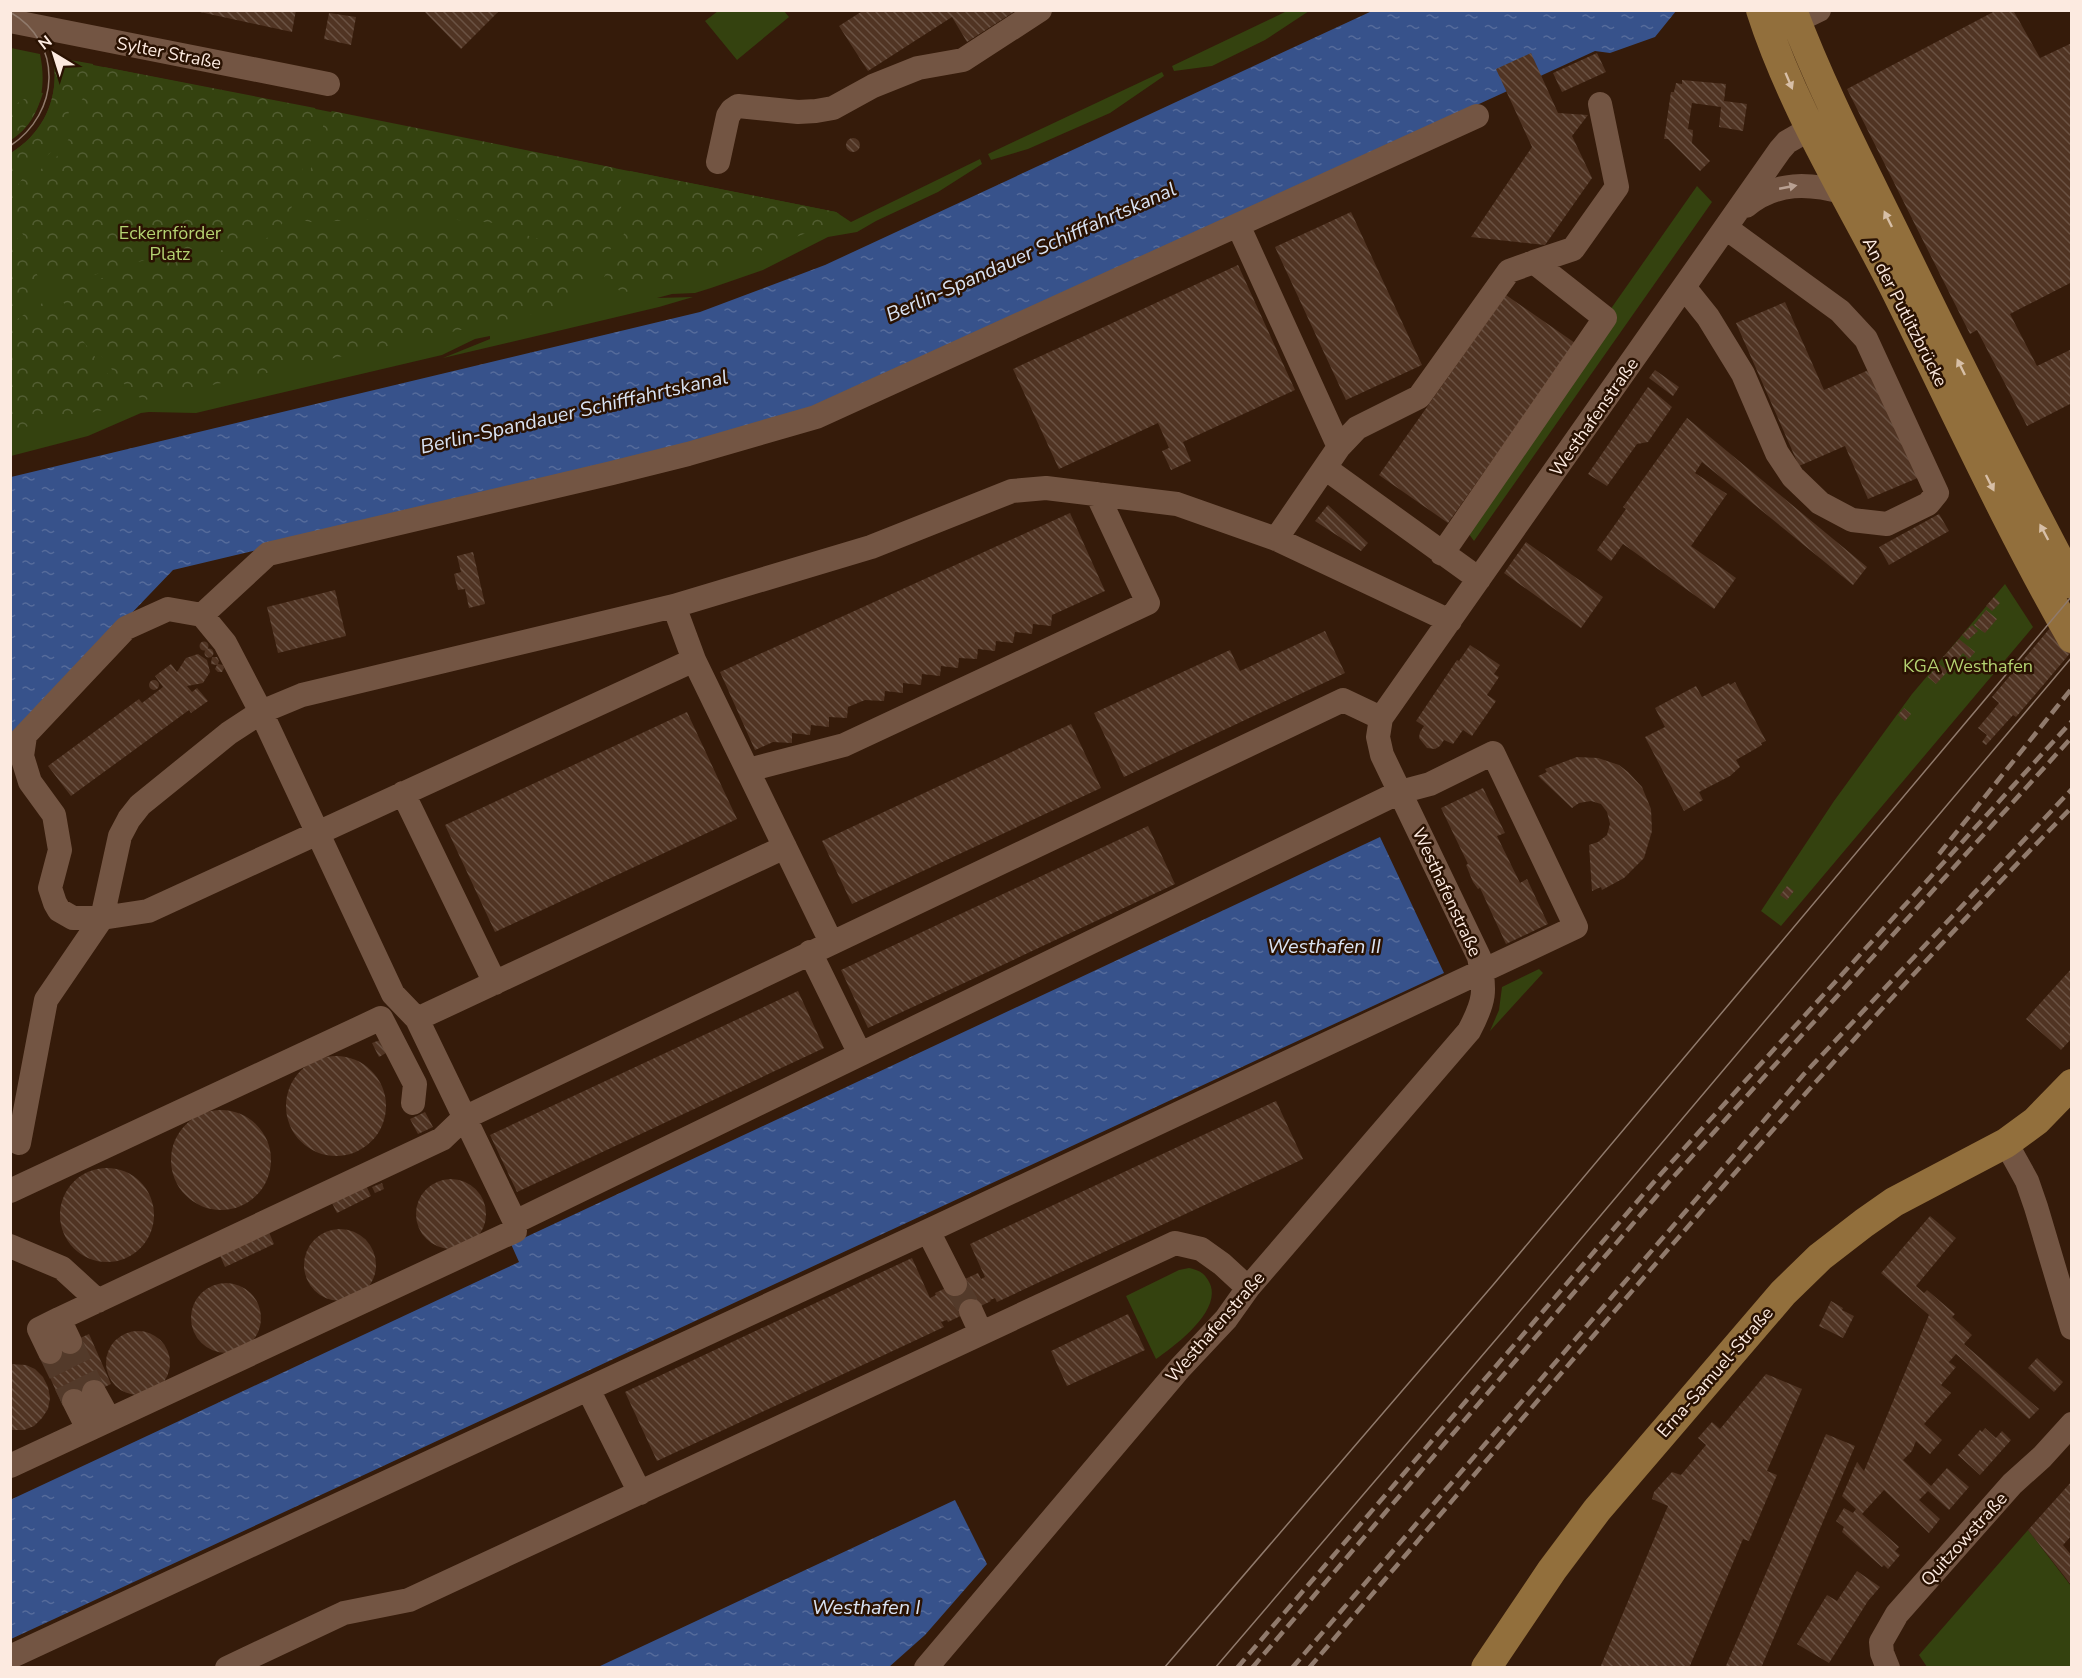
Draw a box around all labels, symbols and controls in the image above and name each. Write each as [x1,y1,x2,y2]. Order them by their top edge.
north arrow [24,24,84,84]
text: N [34,31,57,55]
street label: Sylter Straße [115,31,223,75]
one-way arrow [1785,72,1794,90]
water label: Berlin-Spandauer Schifffahrtskanal [882,176,1180,328]
one-way arrow [1779,182,1798,191]
one-way arrow [1884,211,1893,228]
park label: Eckernförder Platz [119,221,222,266]
street label: An der Putlitzbrücke [1857,233,1953,391]
street label: Westhafenstraße [1544,353,1644,481]
one-way arrow [1956,358,1965,375]
water label: Berlin-Spandauer Schifffahrtskanal [417,363,731,461]
one-way arrow [1985,475,1995,492]
one-way arrow [2040,524,2049,541]
park label: KGA Westhafen [1903,654,2033,678]
street label: Westhafenstraße [1407,824,1487,960]
water label: Westhafen II [1267,933,1381,960]
street label: Westhafenstraße [1160,1266,1270,1388]
street label: Erna-Samuel-Straße [1651,1301,1779,1443]
street label: Quitzowstraße [1915,1487,2013,1591]
water label: Westhafen I [812,1594,920,1621]

